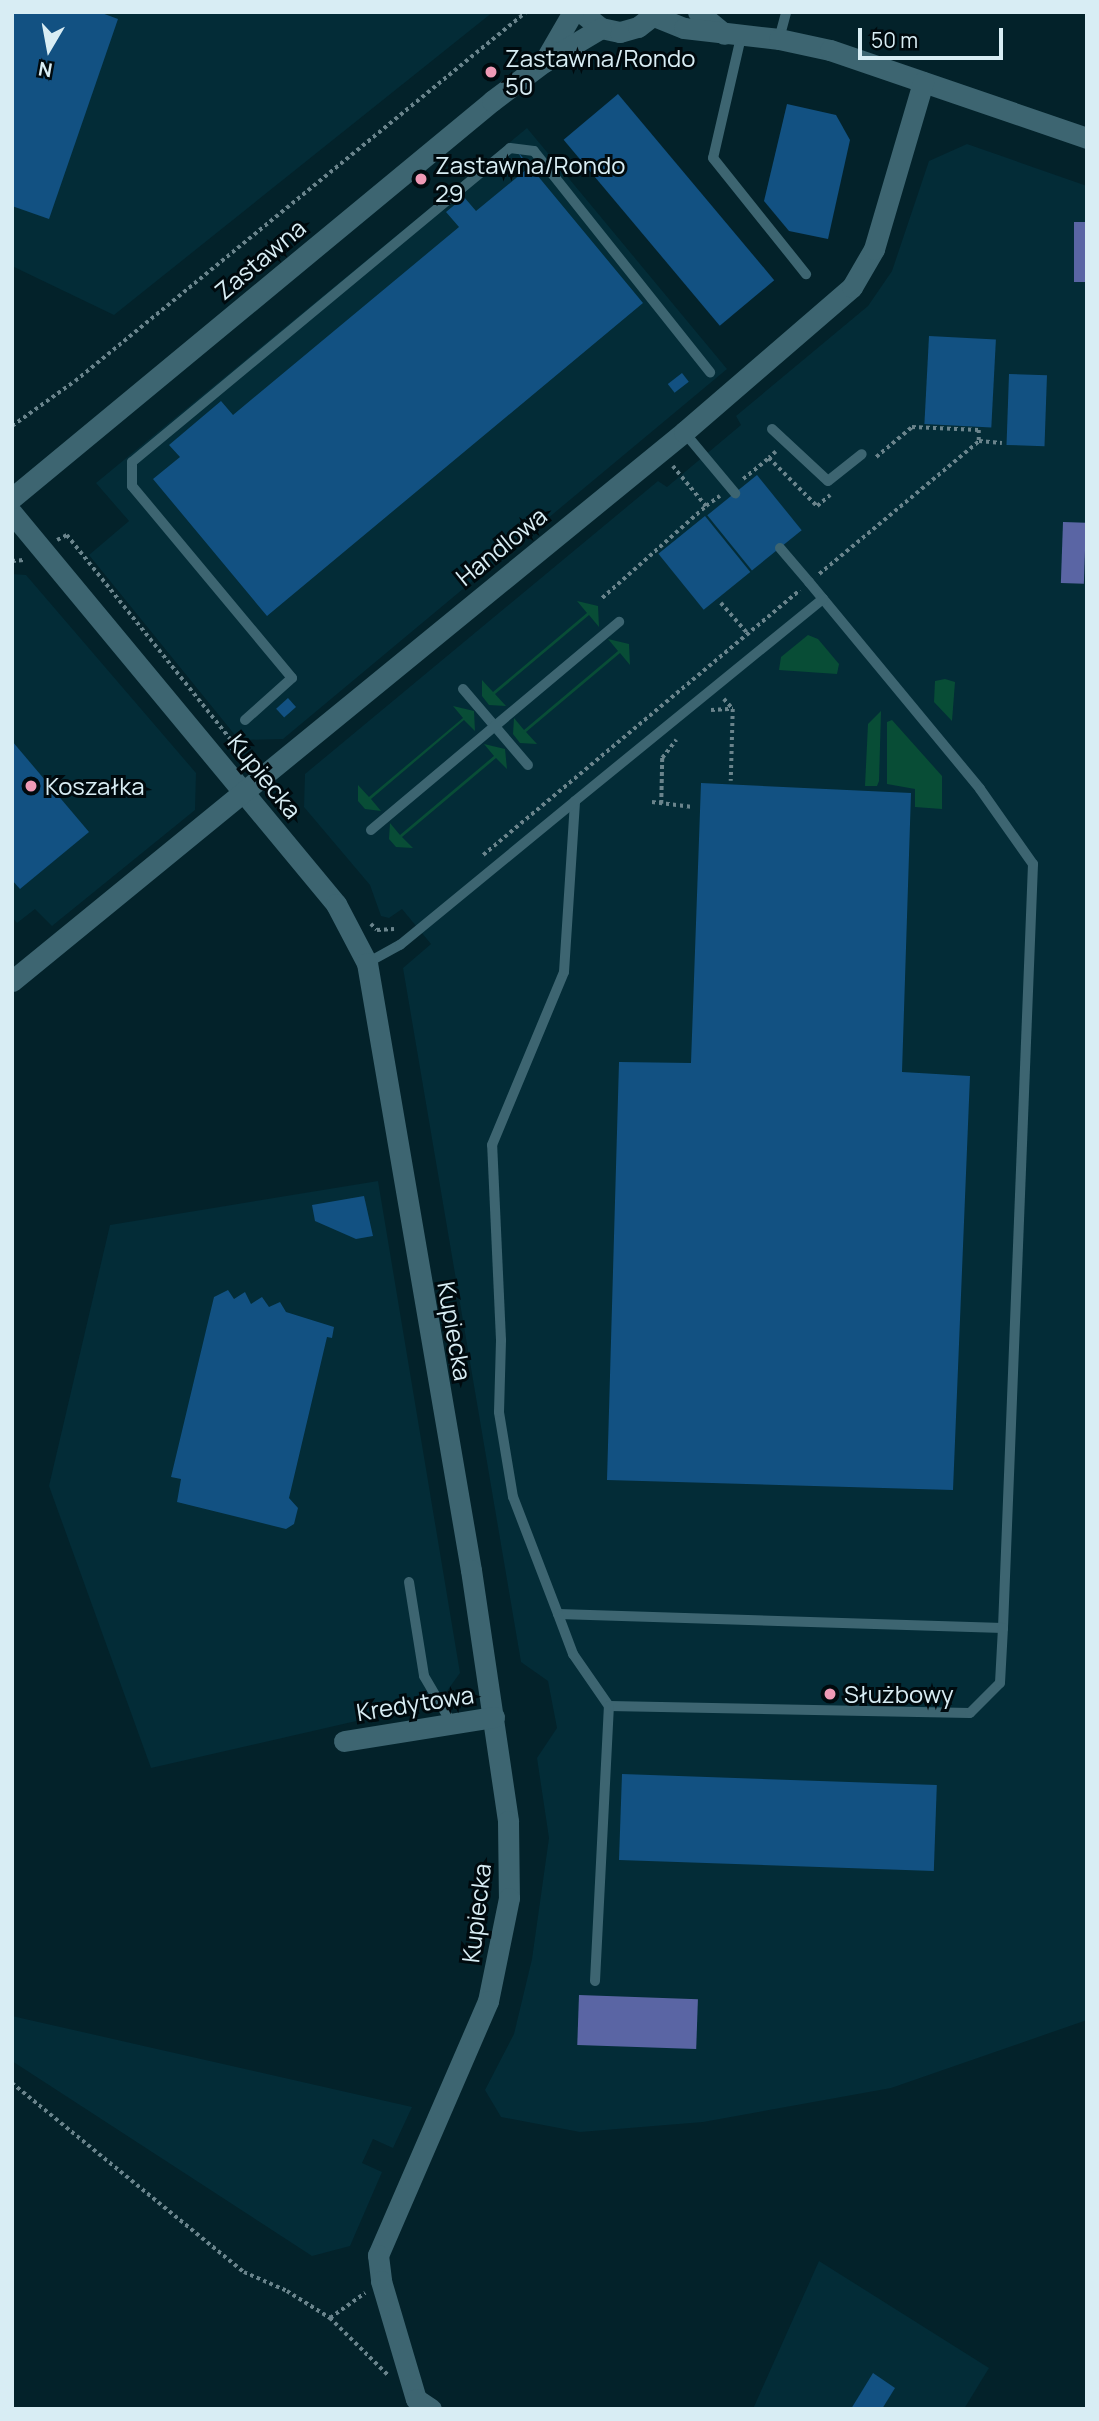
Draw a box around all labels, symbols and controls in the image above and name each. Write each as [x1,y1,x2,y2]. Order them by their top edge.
north arrow [14,14,84,84]
scale bar [861,14,1006,58]
text: 50 m [871,26,918,54]
place label: Zastawna/Rondo 50 [505,44,695,100]
text: N [36,56,54,84]
marker: Zastawna/Rondo 50 [483,64,499,80]
place label: Zastawna/Rondo 29 [435,151,625,207]
marker: Zastawna/Rondo 29 [413,171,429,187]
street label: Zastawna [209,213,311,305]
street label: Handlowa [450,501,552,591]
street label: Kupiecka [222,728,308,824]
place label: Koszałka [45,772,145,800]
marker: Koszałka [23,778,39,794]
street label: Kupiecka [432,1279,478,1383]
street label: Kredytowa [354,1680,476,1726]
place label: Służbowy [844,1680,954,1708]
marker: Służbowy [822,1686,838,1702]
street label: Kupiecka [456,1862,496,1964]

